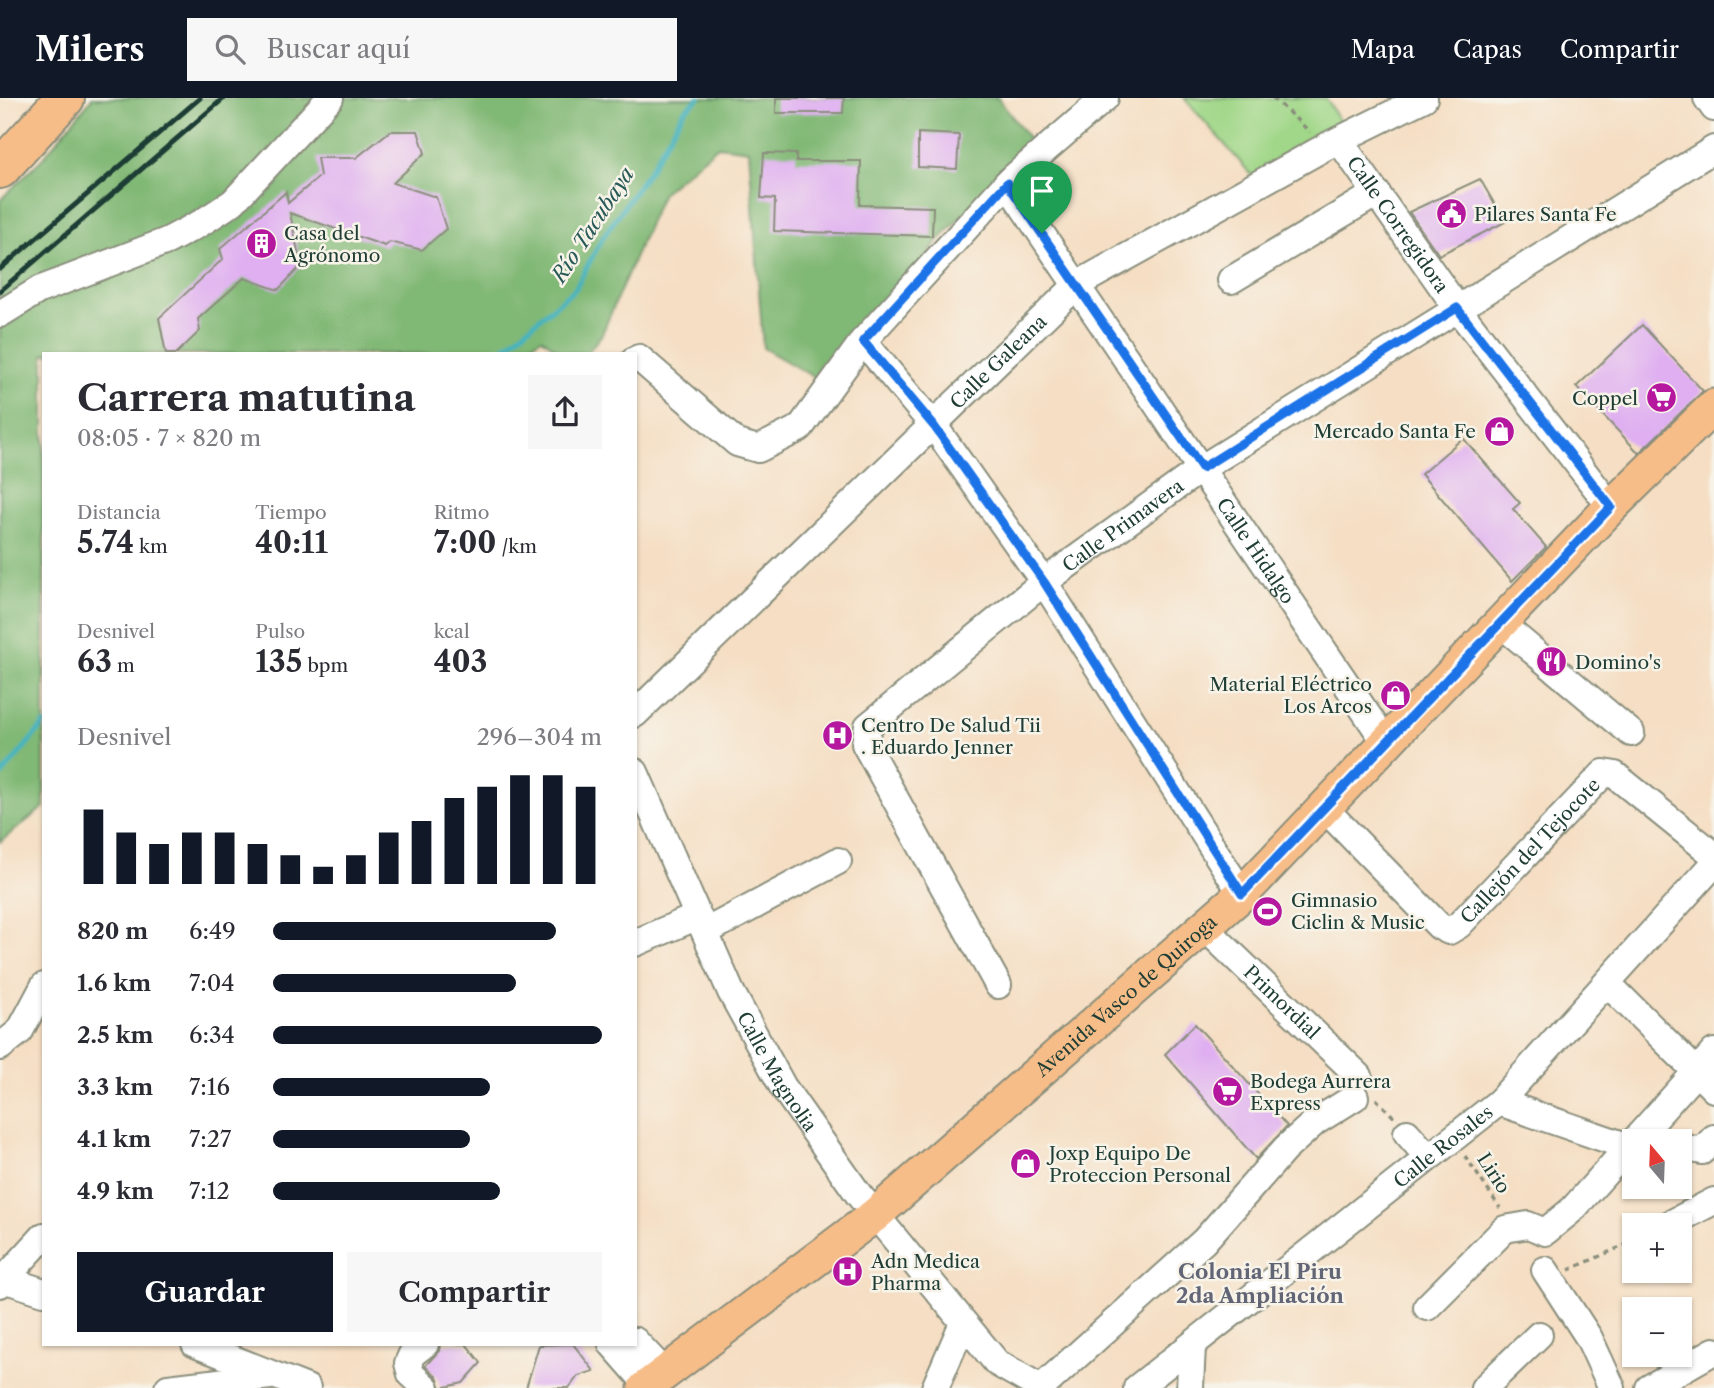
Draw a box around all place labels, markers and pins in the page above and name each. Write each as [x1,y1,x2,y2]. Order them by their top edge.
pin [1012,161,1072,233]
public building icon: Pilares Santa Fe [1434,197,1468,231]
place label: Pilares Santa Fe [1474,203,1617,226]
place label: Casa del Agrónomo [283,222,380,267]
building icon: Casa del Agrónomo [244,227,278,261]
supermarket icon: Coppel [1644,381,1678,415]
place label: Coppel [1572,387,1638,410]
shop icon: Mercado Santa Fe [1482,414,1516,448]
place label: Mercado Santa Fe [1314,420,1476,443]
restaurant icon: Domino's [1535,645,1569,679]
place label: Domino's [1575,651,1661,674]
place label: Material Eléctrico Los Arcos [1210,673,1372,718]
shop icon: Material Eléctrico Los Arcos [1378,678,1412,712]
place label: Centro De Salud Tii . Eduardo Jenner [861,714,1041,759]
hospital icon: Centro De Salud Tii . Eduardo Jenner [821,719,855,753]
place label: Gimnasio Ciclin & Music [1291,889,1425,934]
sports icon: Gimnasio Ciclin & Music [1251,894,1285,928]
place label: Bodega Aurrera Express [1250,1070,1391,1115]
supermarket icon: Bodega Aurrera Express [1210,1075,1244,1109]
place label: Joxp Equipo De Proteccion Personal [1046,1142,1231,1187]
shop icon: Joxp Equipo De Proteccion Personal [1009,1147,1043,1181]
place label: Adn Medica Pharma [870,1250,980,1295]
hospital icon: Adn Medica Pharma [831,1255,865,1289]

